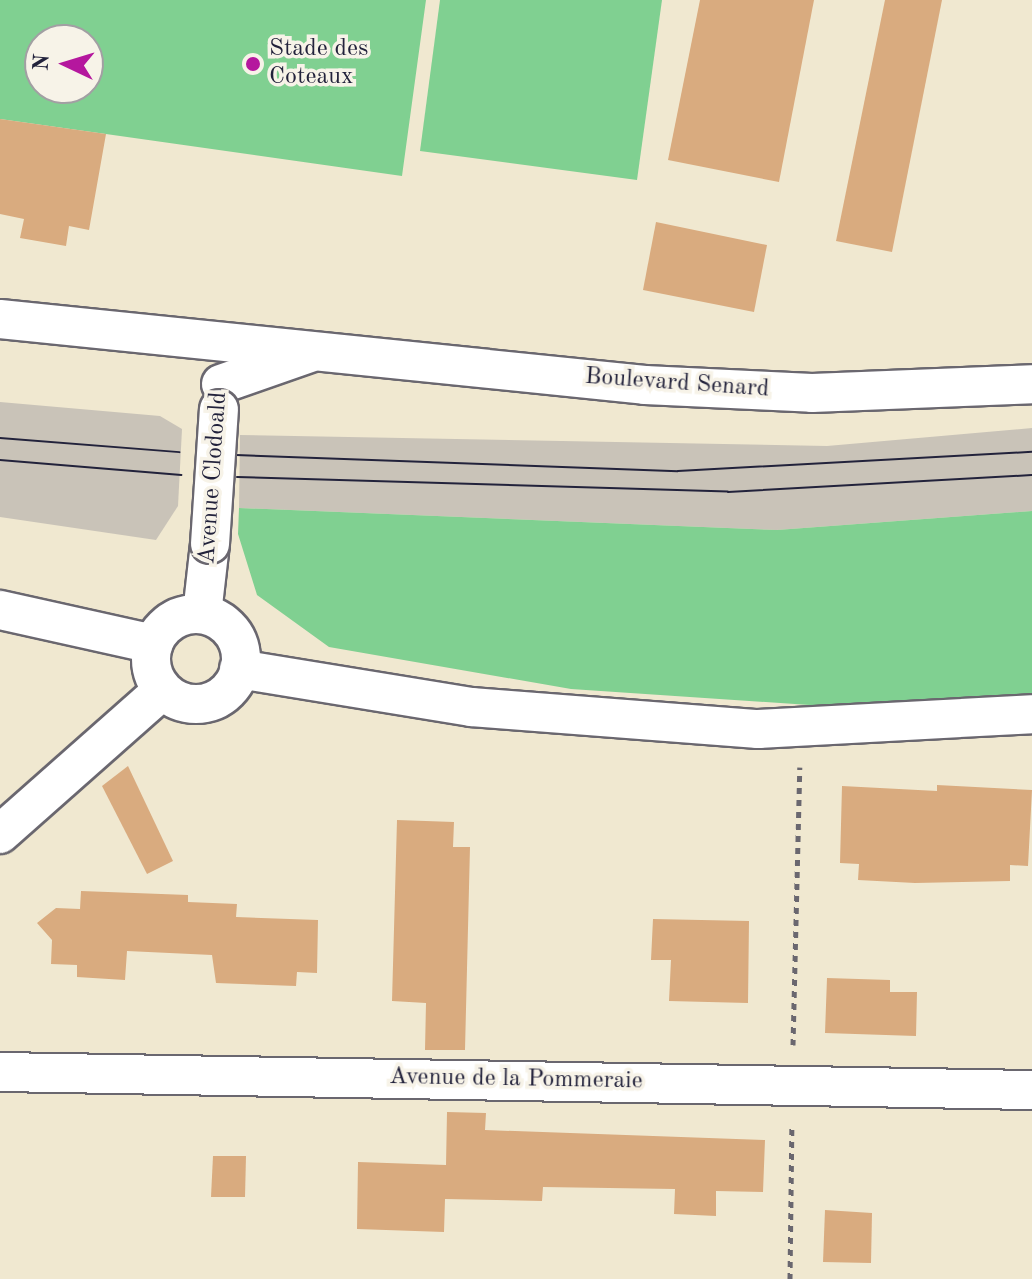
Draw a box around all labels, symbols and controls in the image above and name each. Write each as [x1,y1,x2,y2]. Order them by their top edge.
north arrow [24,24,104,104]
place label: Stade des Coteaux [269,36,368,92]
text: N [30,53,54,72]
marker: Stade des Coteaux [244,55,262,73]
street label: Boulevard Senard [584,363,770,405]
street label: Avenue Clodoald [194,391,234,565]
street label: Avenue de la Pommeraie [389,1063,643,1097]

